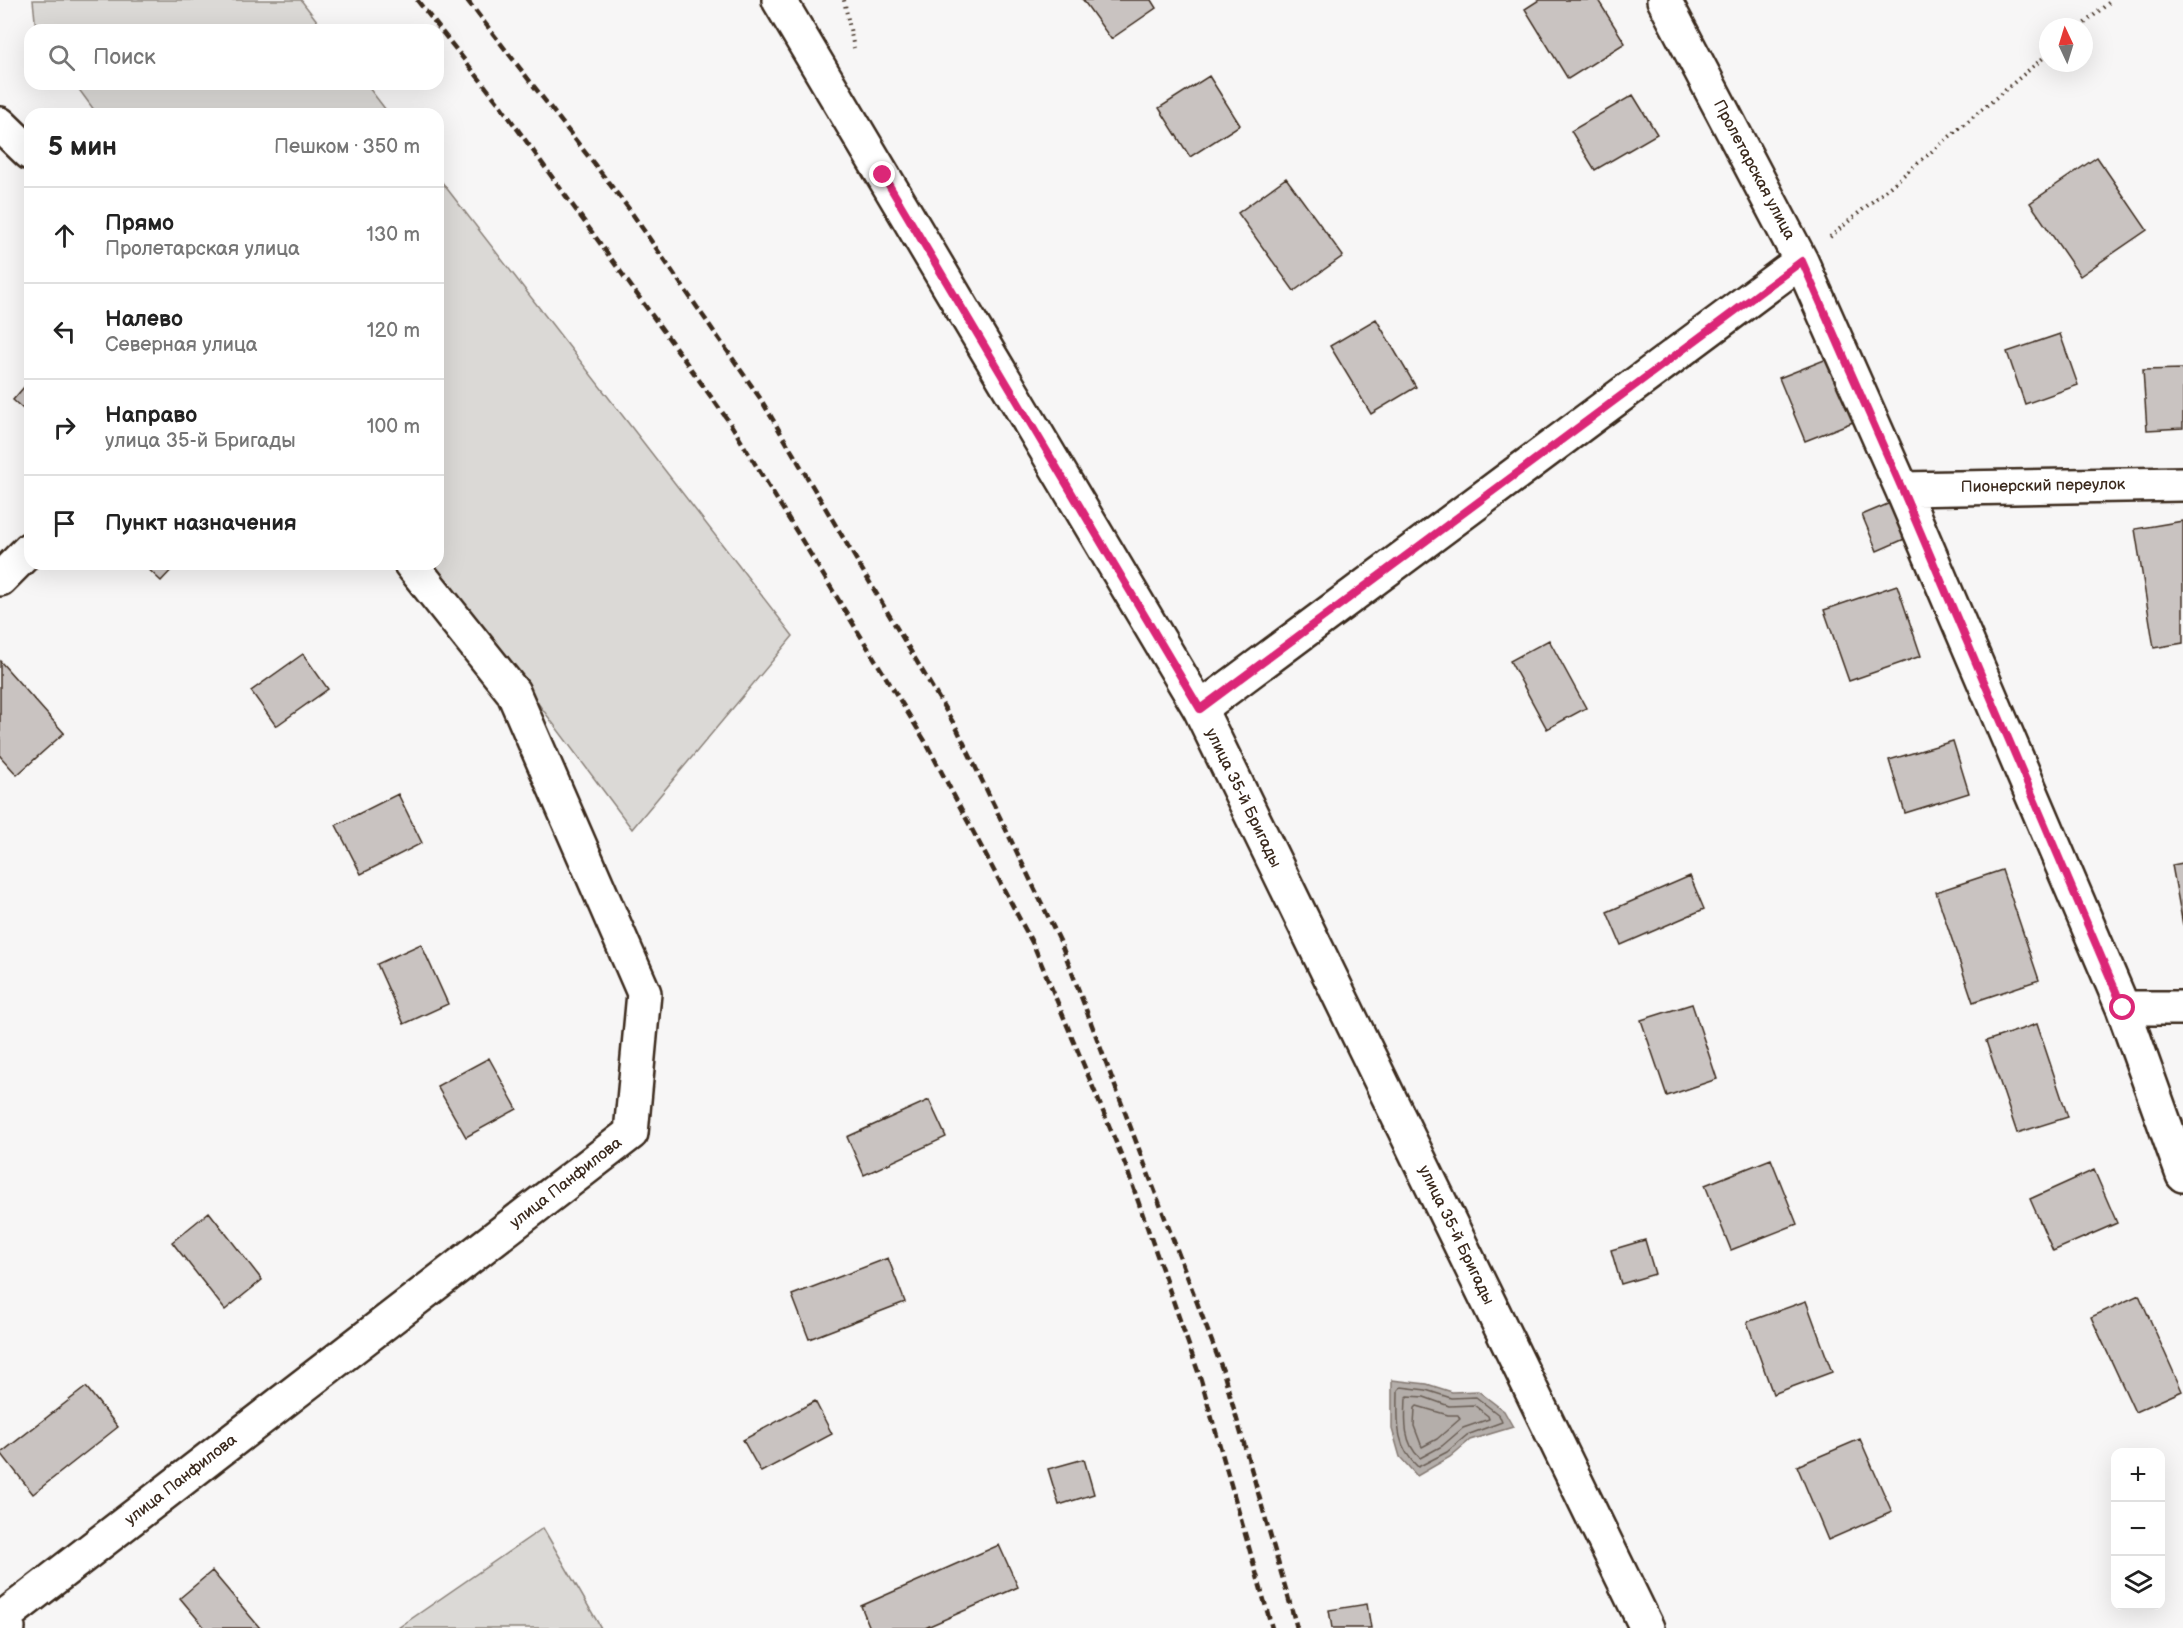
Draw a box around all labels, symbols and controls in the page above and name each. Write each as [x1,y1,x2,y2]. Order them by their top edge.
north arrow [2039,18,2093,72]
search box [24,24,444,90]
icon: search [45,41,78,74]
text: Поиск [93,44,156,71]
street label: Пролетарская улица [1709,97,1799,244]
text: 5 мин [48,132,117,163]
text: Пешком · 350 m [274,135,420,159]
route end [869,161,895,187]
text: Прямо [105,210,174,237]
icon: ahead [48,219,81,252]
text: 130 m [366,223,420,247]
text: Пролетарская улица [105,237,300,261]
text: Налево [105,306,183,333]
icon: left [48,315,81,348]
text: 120 m [367,319,420,343]
text: Северная улица [105,333,258,357]
text: Направо [105,402,197,429]
icon: right [48,411,81,444]
text: 100 m [367,415,420,439]
text: улица 35-й Бригады [105,429,296,453]
street label: Пионерский переулок [1961,475,2126,497]
icon: arrive [48,507,81,540]
text: Пункт назначения [105,510,297,537]
street label: улица 35-й Бригады [1201,725,1285,871]
route start [2109,994,2135,1020]
street label: улица Панфилова [506,1133,626,1233]
street label: улица 35-й Бригады [1414,1162,1498,1308]
street label: улица Панфилова [121,1430,241,1530]
map controls [2111,1448,2165,1610]
button: + [2111,1448,2165,1502]
button: − [2111,1502,2165,1556]
button: layers [2111,1556,2165,1610]

